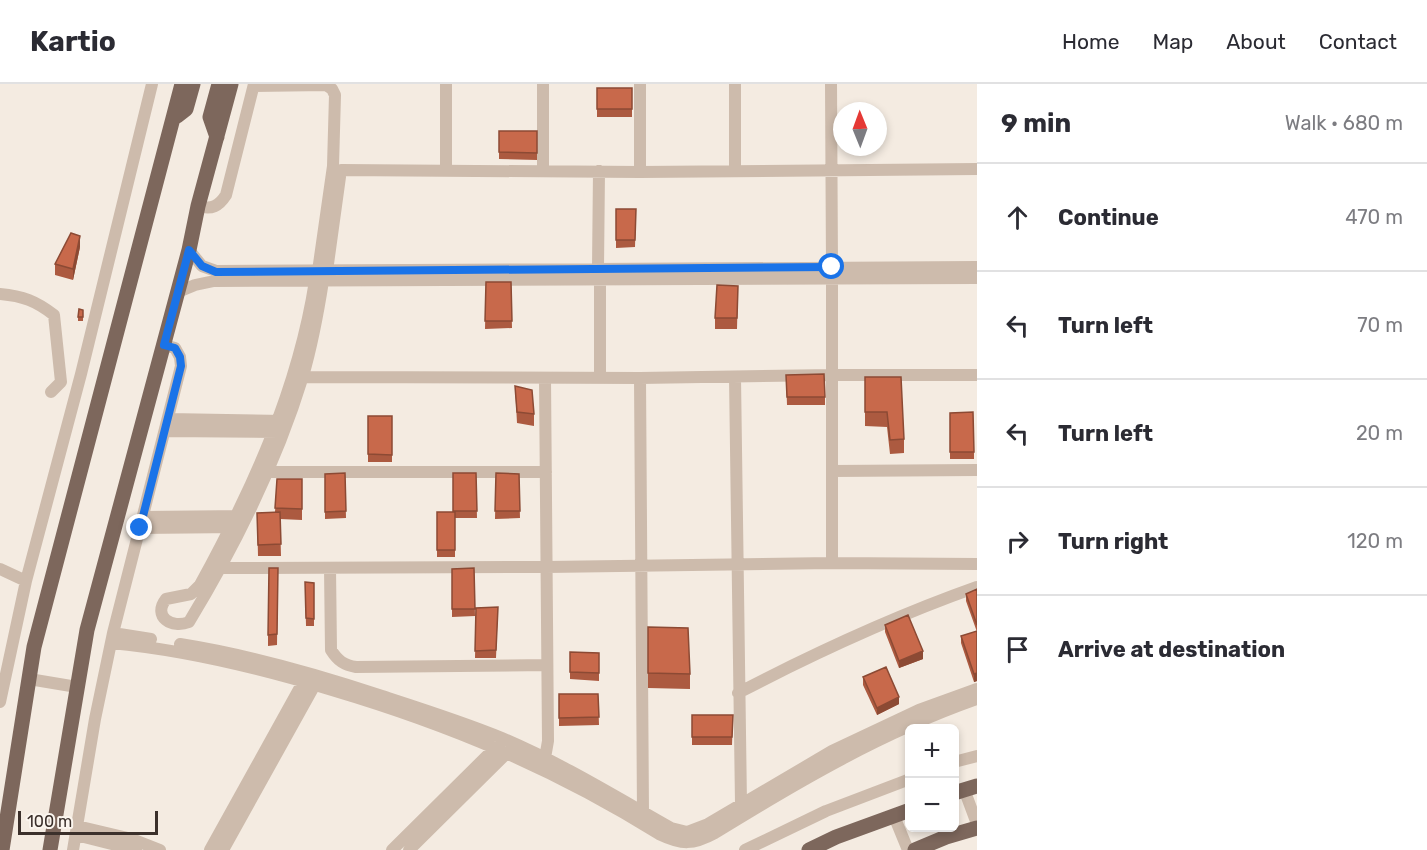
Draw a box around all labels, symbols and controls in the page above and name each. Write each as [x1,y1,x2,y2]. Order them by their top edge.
text: Kartio [30,25,116,58]
text: Home [1062,29,1119,54]
text: Map [1152,29,1193,54]
text: About [1226,29,1286,54]
text: Contact [1319,29,1397,54]
north arrow [833,102,887,156]
text: 9 min [1001,108,1071,139]
text: Walk · 680 m [1285,111,1403,135]
icon: ahead [1001,201,1034,234]
text: Continue [1058,204,1159,231]
text: 470 m [1345,205,1403,229]
route start [818,253,844,279]
icon: left [1001,309,1034,342]
text: Turn left [1058,312,1153,339]
text: 70 m [1357,313,1403,337]
icon: left [1001,417,1034,450]
text: Turn left [1058,420,1153,447]
text: 20 m [1356,421,1403,445]
route end [126,514,152,540]
icon: right [1001,525,1034,558]
text: Turn right [1058,528,1168,555]
text: 120 m [1347,529,1403,553]
icon: arrive [1001,633,1034,666]
text: Arrive at destination [1058,636,1285,663]
map controls [905,724,959,832]
button: + [905,724,959,778]
button: − [905,778,959,832]
scale bar [18,808,158,836]
text: 100 m [27,812,72,831]

